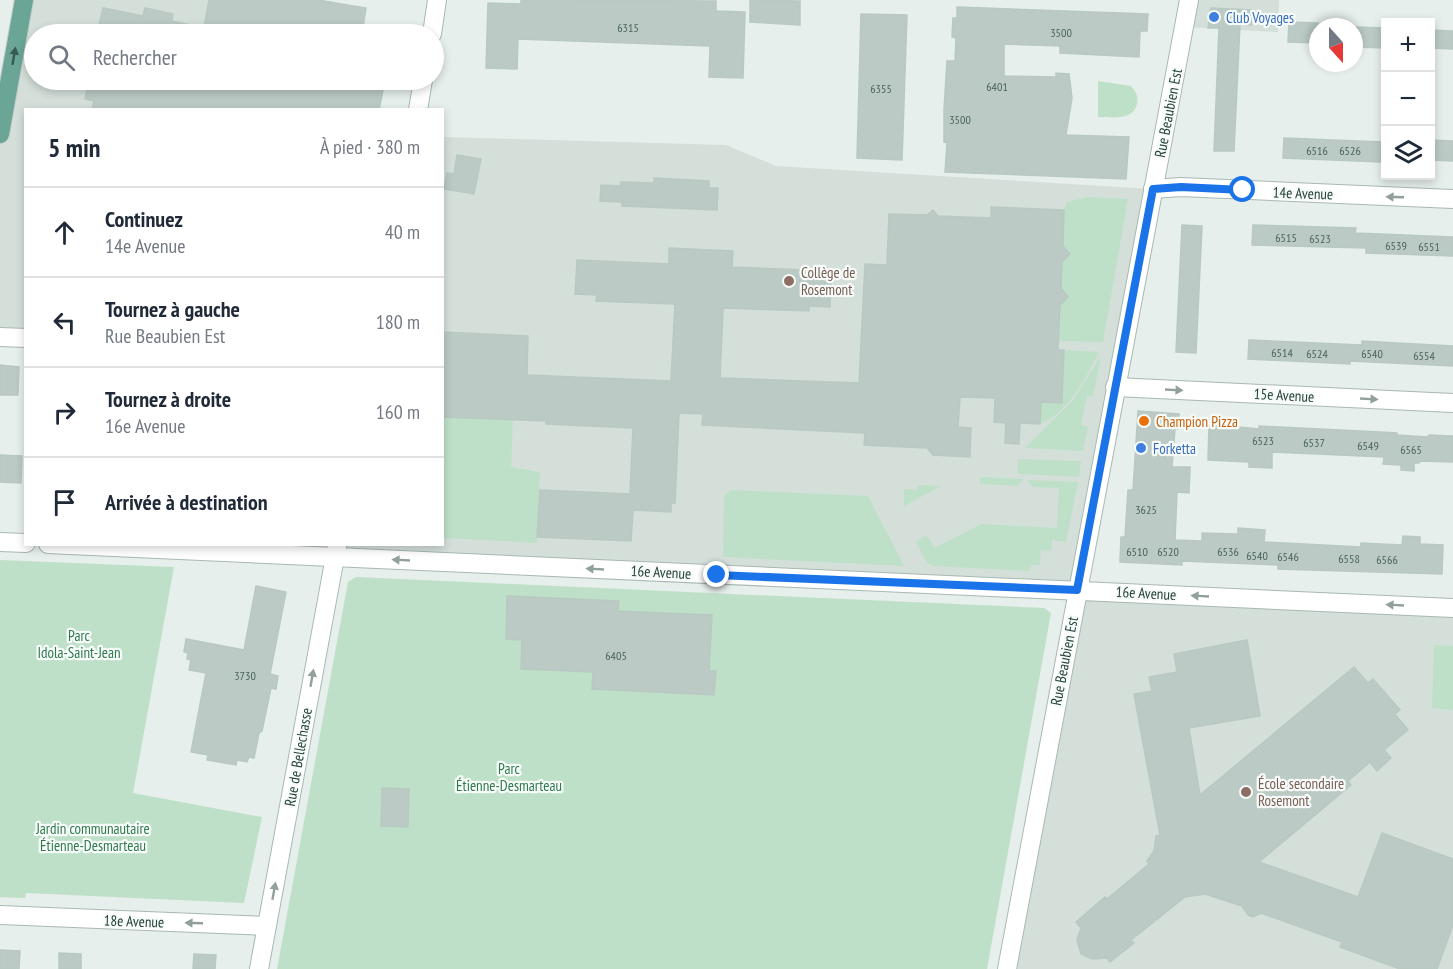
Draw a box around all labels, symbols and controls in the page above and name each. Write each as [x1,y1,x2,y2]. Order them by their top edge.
place label: Club Voyages [1226,8,1294,27]
marker: Club Voyages [1207,10,1221,24]
north arrow [1309,18,1363,72]
map controls [1381,18,1435,180]
button: + [1381,18,1435,72]
house number: 6315 [617,20,639,35]
search box [24,24,444,90]
house number: 3500 [1050,25,1072,40]
icon: search [45,41,78,74]
text: Rechercher [93,43,177,71]
one-way arrow [10,47,19,66]
street label: Rue Beaubien Est [1150,67,1186,159]
button: − [1381,72,1435,126]
house number: 6401 [986,79,1008,94]
house number: 6355 [870,81,892,96]
house number: 3500 [949,112,971,127]
button: layers [1381,126,1435,180]
text: 5 min [48,131,101,164]
text: À pied · 380 m [320,134,420,160]
house number: 6516 [1306,143,1328,158]
house number: 6526 [1339,143,1361,158]
route start [1229,176,1255,202]
street label: 14e Avenue [1272,182,1334,204]
one-way arrow [1385,192,1404,201]
text: Continuez [105,205,183,233]
icon: ahead [48,216,81,249]
text: 40 m [385,219,420,245]
house number: 6515 [1275,230,1297,245]
house number: 6523 [1309,231,1331,246]
text: 14e Avenue [105,233,186,259]
house number: 6539 [1385,238,1407,253]
house number: 6551 [1418,239,1440,254]
place label: Collège de Rosemont [801,263,856,299]
marker: Collège de Rosemont [782,274,796,288]
text: Tournez à gauche [105,295,240,323]
icon: left [48,306,81,339]
text: 180 m [376,309,420,335]
text: Rue Beaubien Est [105,323,225,349]
house number: 6514 [1271,345,1293,360]
house number: 6524 [1306,346,1328,361]
house number: 6540 [1361,346,1383,361]
house number: 6554 [1413,348,1435,363]
street label: 15e Avenue [1253,384,1315,406]
text: Tournez à droite [105,385,231,413]
one-way arrow [1164,385,1183,394]
one-way arrow [1359,395,1378,404]
icon: right [48,396,81,429]
text: 160 m [376,399,420,425]
place label: Champion Pizza [1156,412,1238,431]
text: 16e Avenue [105,413,186,439]
marker: Champion Pizza [1137,414,1151,428]
house number: 6523 [1252,433,1274,448]
house number: 6537 [1303,435,1325,450]
house number: 6549 [1357,438,1379,453]
place label: Forketta [1153,439,1196,458]
marker: Forketta [1134,441,1148,455]
house number: 6565 [1400,442,1422,457]
icon: arrive [48,486,81,519]
text: Arrivée à destination [105,488,268,516]
house number: 3625 [1135,502,1157,517]
house number: 6510 [1126,544,1148,559]
house number: 6520 [1157,544,1179,559]
house number: 6536 [1217,544,1239,559]
house number: 6540 [1246,548,1268,563]
house number: 6546 [1277,549,1299,564]
house number: 6558 [1338,551,1360,566]
house number: 6566 [1376,552,1398,567]
one-way arrow [391,556,410,565]
street label: 16e Avenue [630,561,692,583]
route end [703,561,729,587]
one-way arrow [586,565,605,574]
street label: 16e Avenue [1115,582,1177,604]
one-way arrow [1190,591,1209,600]
one-way arrow [1385,601,1404,610]
street label: Rue Beaubien Est [1046,615,1082,707]
park label: Parc Idola-Saint-Jean [37,626,121,662]
house number: 6405 [605,648,627,663]
house number: 3730 [234,668,256,683]
one-way arrow [308,669,317,688]
street label: Rue de Bellechasse [280,706,316,808]
park label: Parc Étienne-Desmarteau [456,759,562,795]
place label: École secondaire Rosemont [1258,774,1344,810]
marker: École secondaire Rosemont [1239,785,1253,799]
park label: Jardin communautaire Étienne-Desmarteau [35,819,150,855]
one-way arrow [270,881,279,900]
street label: 18e Avenue [103,910,165,932]
one-way arrow [185,919,204,928]

